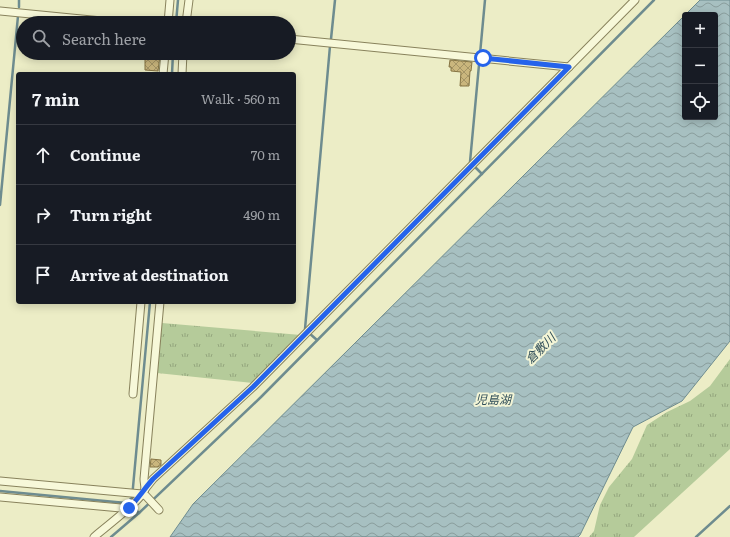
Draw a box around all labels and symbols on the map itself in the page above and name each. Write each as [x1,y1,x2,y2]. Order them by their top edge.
route start [474,49,492,67]
water label: 倉敷川 [521,327,561,367]
water label: 児島湖 [475,390,513,408]
route end [120,499,138,517]

